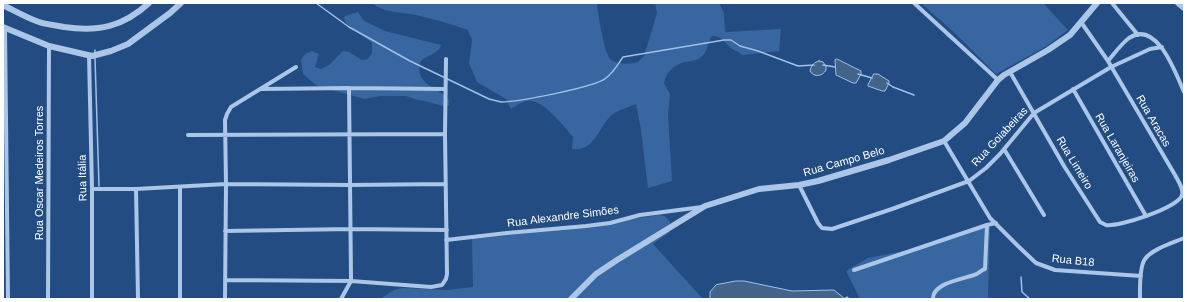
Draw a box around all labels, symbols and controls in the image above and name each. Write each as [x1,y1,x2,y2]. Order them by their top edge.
street label: Rua Aracas [1133,93,1173,149]
street label: Rua Goiabeiras [969,105,1031,169]
street label: Rua Oscar Medeiros Torres [33,106,47,240]
street label: Rua Laranjeiras [1092,111,1142,185]
street label: Rua Limeiro [1053,134,1095,192]
street label: Rua Campo Belo [802,144,886,180]
street label: Rua Itália [76,155,90,201]
street label: Rua Alexandre Simões [506,204,620,230]
street label: Rua B18 [1051,252,1095,270]

